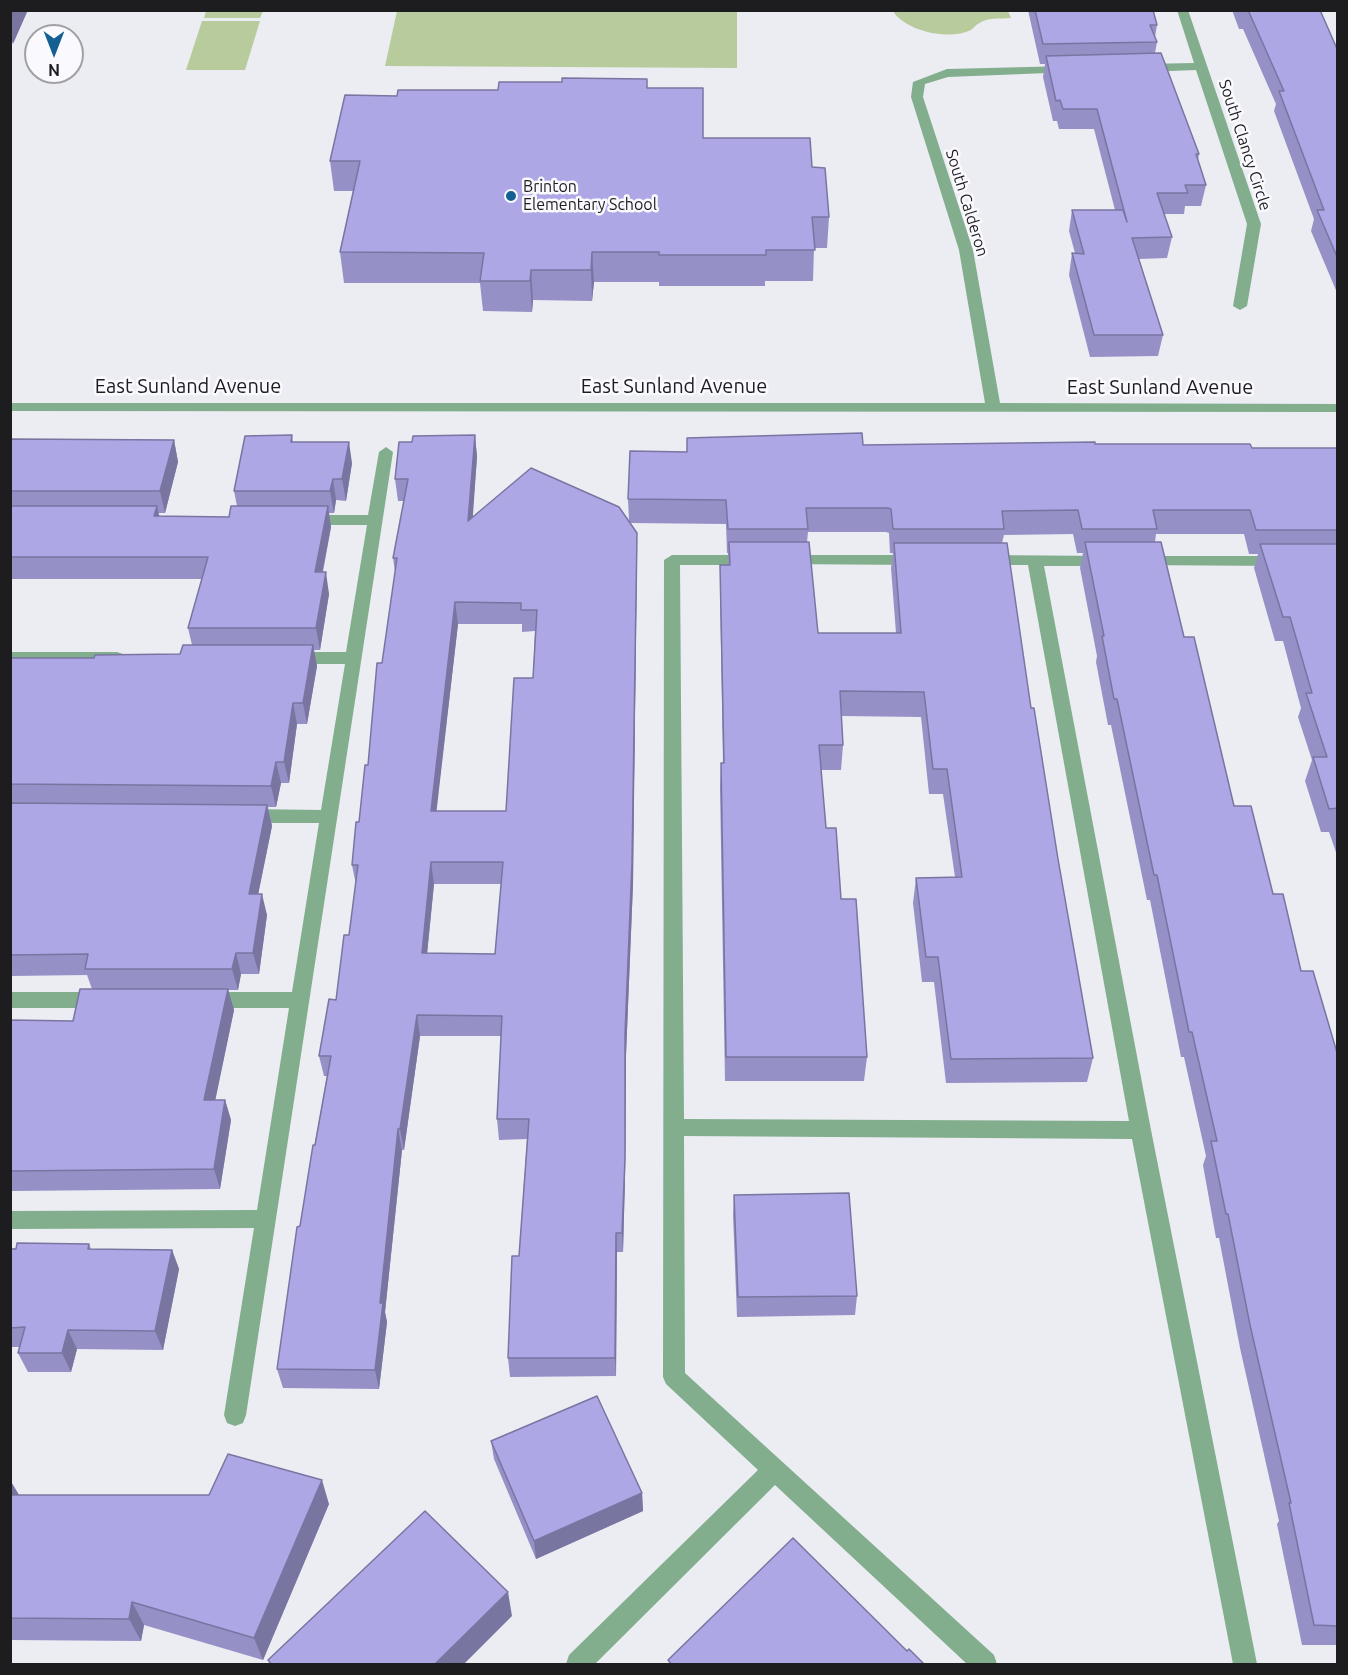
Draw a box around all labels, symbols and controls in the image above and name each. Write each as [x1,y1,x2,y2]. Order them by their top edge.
north arrow [24,24,84,84]
text: N [48,61,60,79]
street label: South Clancy Circle [1215,77,1275,213]
street label: South Calderon [942,147,992,259]
place label: Brinton Elementary School [523,177,657,215]
marker: Brinton Elementary School [504,189,518,203]
street label: East Sunland Avenue [95,374,281,398]
street label: East Sunland Avenue [581,374,767,398]
street label: East Sunland Avenue [1067,375,1253,399]

